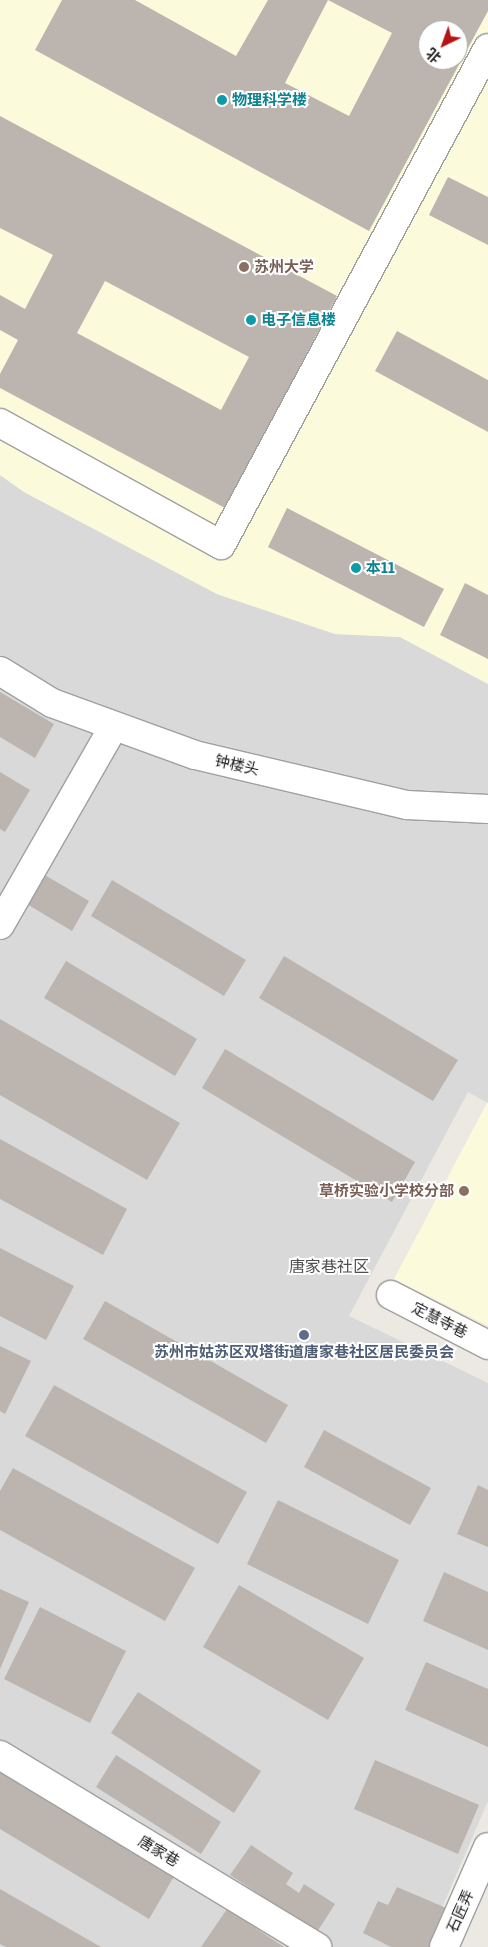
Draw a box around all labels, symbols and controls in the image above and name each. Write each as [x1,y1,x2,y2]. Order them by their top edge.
north arrow [418,20,468,70]
text: 北 [423,45,444,66]
place label: 物理科学楼 [232,91,307,109]
marker: 物理科学楼 [216,94,228,106]
place label: 苏州大学 [254,258,314,276]
marker: 苏州大学 [238,261,250,273]
place label: 电子信息楼 [261,311,336,329]
marker: 电子信息楼 [245,314,257,326]
place label: 本11 [366,559,395,577]
marker: 本11 [350,562,362,574]
street label: 钟楼头 [213,751,261,779]
place label: 草桥实验小学校分部 [319,1182,454,1200]
marker: 草桥实验小学校分部 [458,1185,470,1197]
district label: 唐家巷社区 [289,1256,369,1276]
street label: 定慧寺巷 [409,1298,471,1342]
marker: 苏州市姑苏区双塔街道唐家巷社区居民委员会 [298,1329,310,1341]
place label: 苏州市姑苏区双塔街道唐家巷社区居民委员会 [154,1343,454,1361]
street label: 唐家巷 [135,1832,183,1870]
street label: 石匠弄 [443,1887,477,1935]

